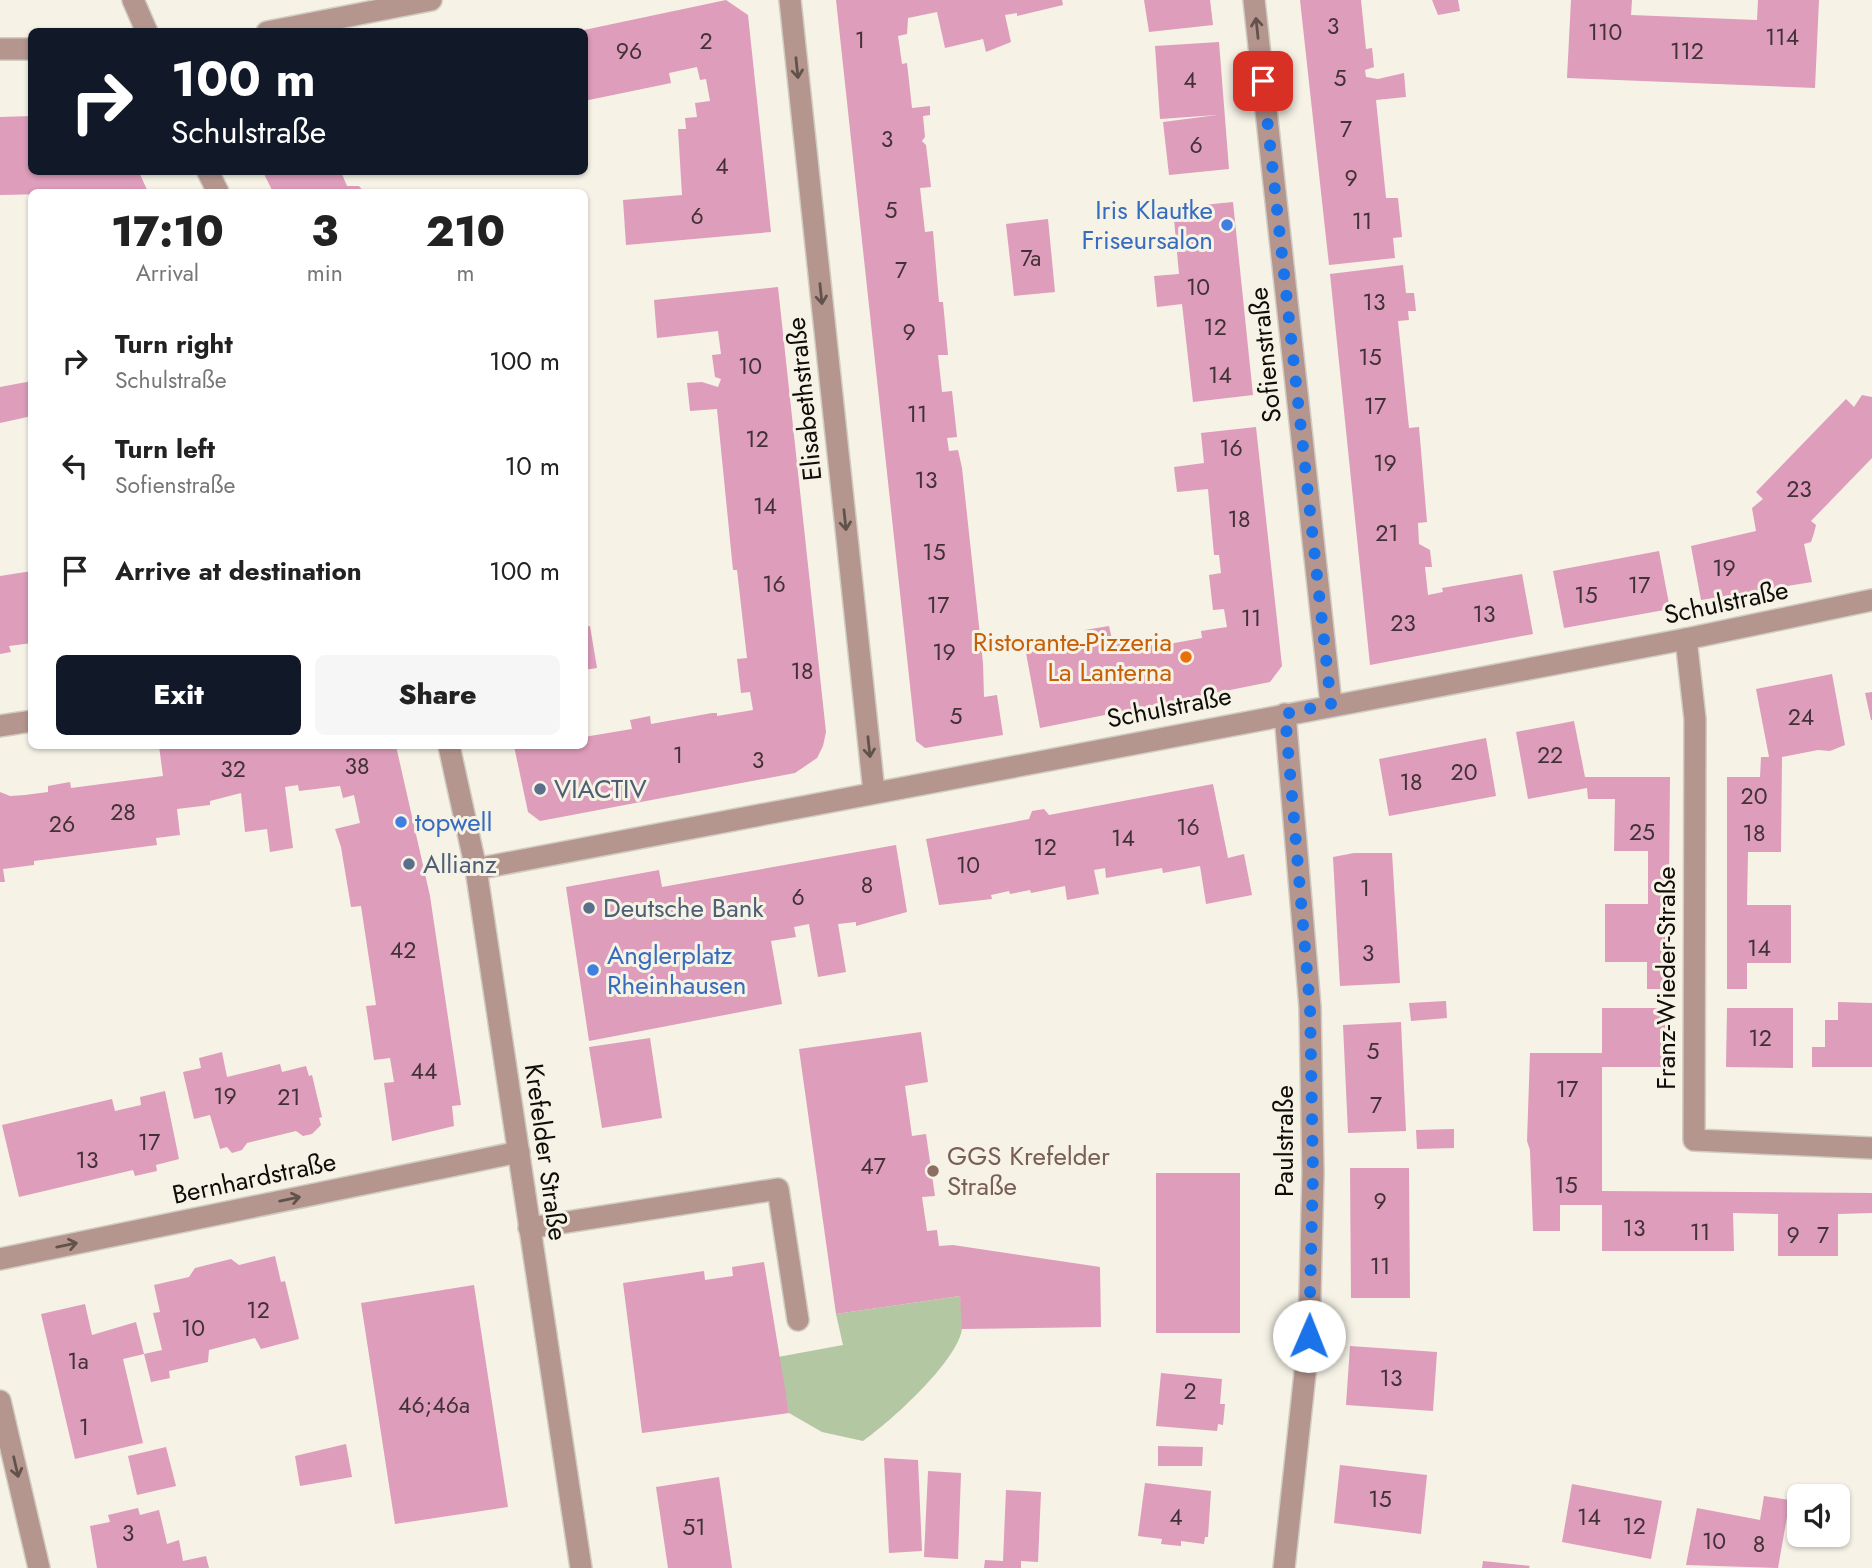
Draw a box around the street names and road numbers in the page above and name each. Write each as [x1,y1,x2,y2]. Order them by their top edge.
street label: Sofienstraße [1239,285,1291,425]
street label: Elisabethstraße [777,315,831,483]
street label: Schulstraße [1660,570,1792,634]
street label: Schulstraße [1103,676,1235,738]
street label: Franz-Wieder-Straße [1647,866,1685,1090]
street label: Krefelder Straße [515,1061,577,1243]
street label: Paulstraße [1265,1085,1303,1197]
street label: Bernhardstraße [169,1142,339,1214]

